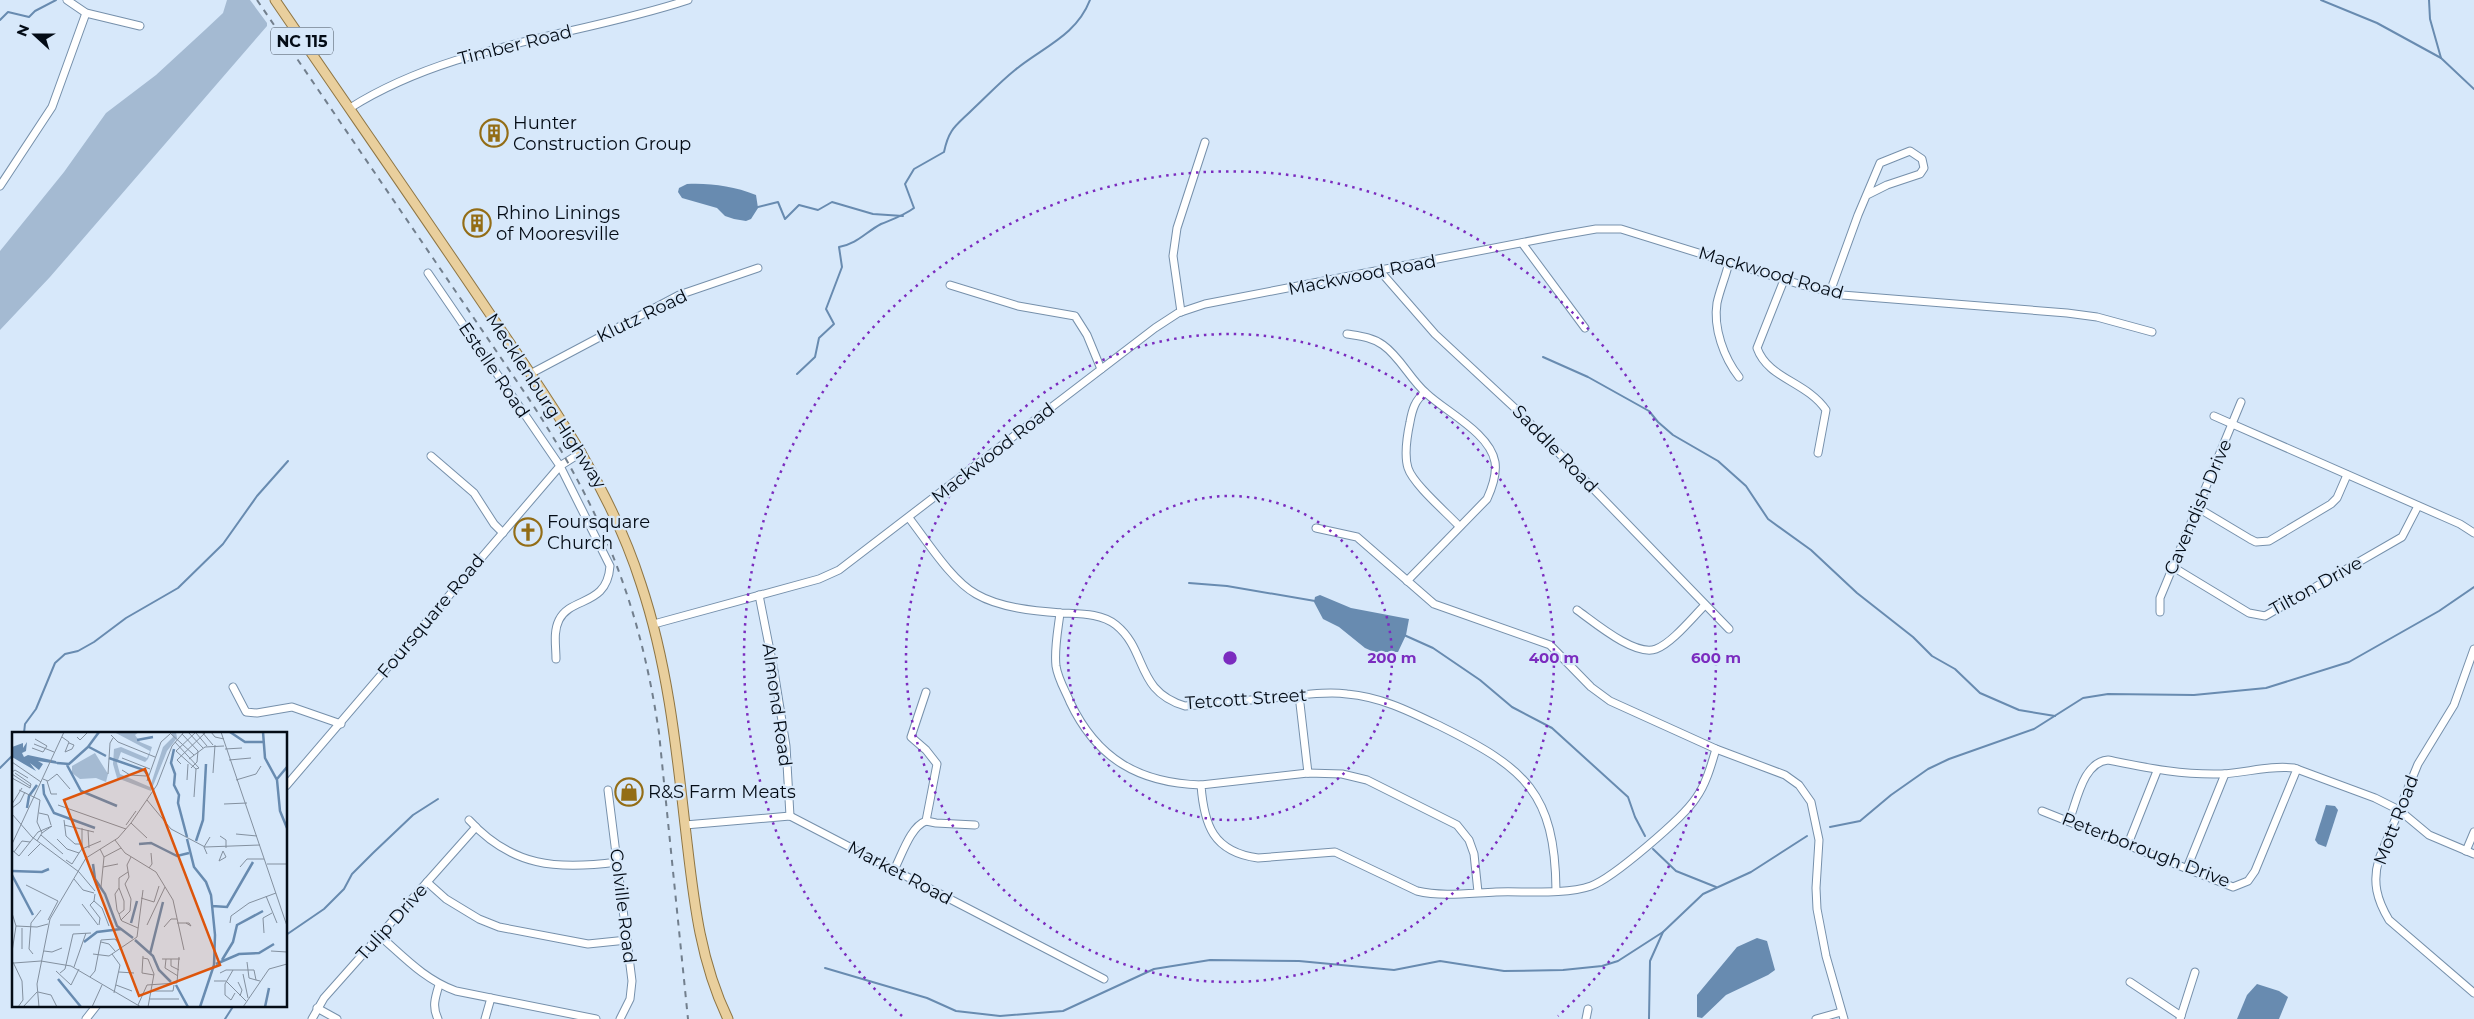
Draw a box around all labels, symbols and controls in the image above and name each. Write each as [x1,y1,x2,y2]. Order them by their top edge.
north arrow [10,10,60,60]
street label: Timber Road [456,20,574,70]
text: N [12,22,33,39]
road number: NC 115 [271,27,333,54]
place label: Hunter Construction Group [513,112,691,155]
building icon: Hunter Construction Group [479,118,509,148]
place label: Rhino Linings of Mooresville [496,202,620,245]
building icon: Rhino Linings of Mooresville [462,208,492,238]
street label: Mackwood Road [1696,242,1846,304]
street label: Mackwood Road [1286,250,1438,300]
street label: Klutz Road [593,285,691,347]
street label: Mecklenburg Highway [481,309,611,493]
street label: Estelle Road [454,318,534,422]
street label: Mackwood Road [927,398,1059,508]
street label: Saddle Road [1508,401,1602,497]
street label: Cavendish Drive [2159,436,2237,578]
place label: Foursquare Church [547,511,650,554]
church icon: Foursquare Church [513,517,543,547]
street label: Foursquare Road [373,550,489,682]
street label: Tilton Drive [2266,552,2366,620]
street label: Almond Road [757,642,797,768]
text: 200 m [1367,648,1417,667]
text: 400 m [1529,648,1579,667]
text: 600 m [1691,648,1741,667]
centre of rings [1221,649,1239,667]
street label: Tetcott Street [1184,684,1308,714]
inset map [12,732,288,1006]
street label: Mott Road [2369,772,2423,868]
shop icon: R&S Farm Meats [614,777,644,807]
place label: R&S Farm Meats [648,781,796,803]
street label: Peterborough Drive [2059,808,2233,892]
street label: Market Road [844,836,956,910]
street label: Colville Road [605,847,641,965]
street label: Tulip Drive [352,879,432,965]

